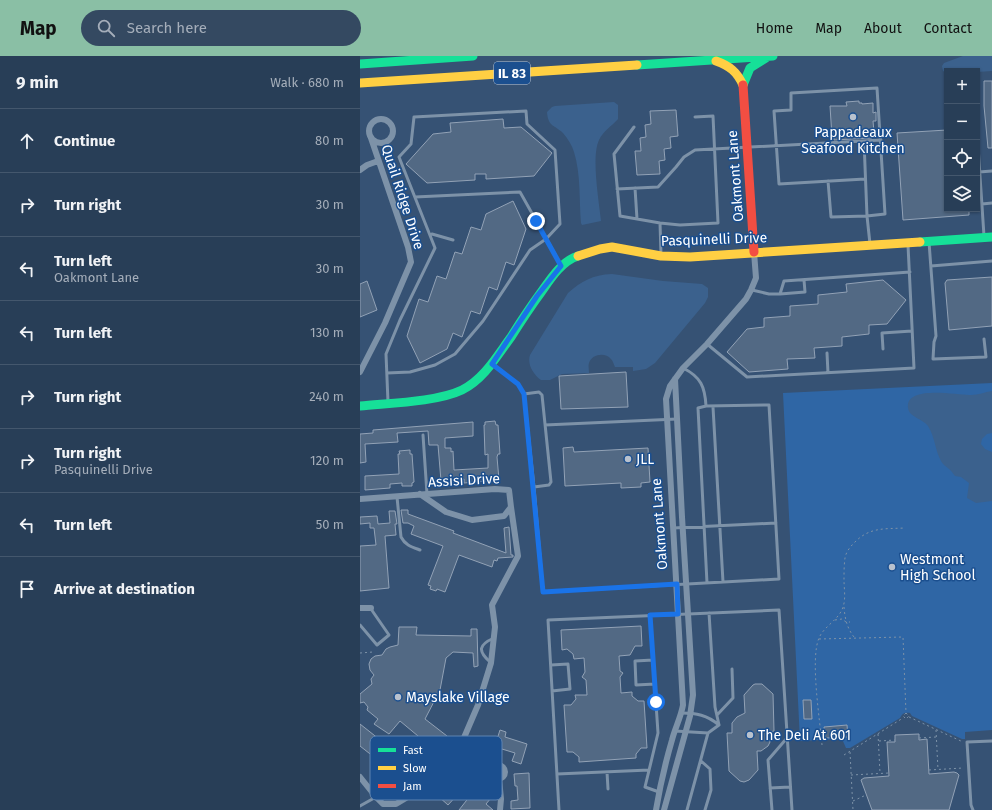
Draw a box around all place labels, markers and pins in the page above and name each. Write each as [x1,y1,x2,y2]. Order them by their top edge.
marker: Pappadeaux Seafood Kitchen [848,112,858,122]
place label: Pappadeaux Seafood Kitchen [801,124,905,157]
place label: JLL [636,451,654,468]
marker: JLL [623,454,633,464]
place label: Westmont High School [900,551,976,584]
marker: Westmont High School [887,562,897,572]
place label: Mayslake Village [406,689,510,706]
marker: Mayslake Village [393,692,403,702]
place label: The Deli At 601 [758,727,851,744]
marker: The Deli At 601 [745,730,755,740]

